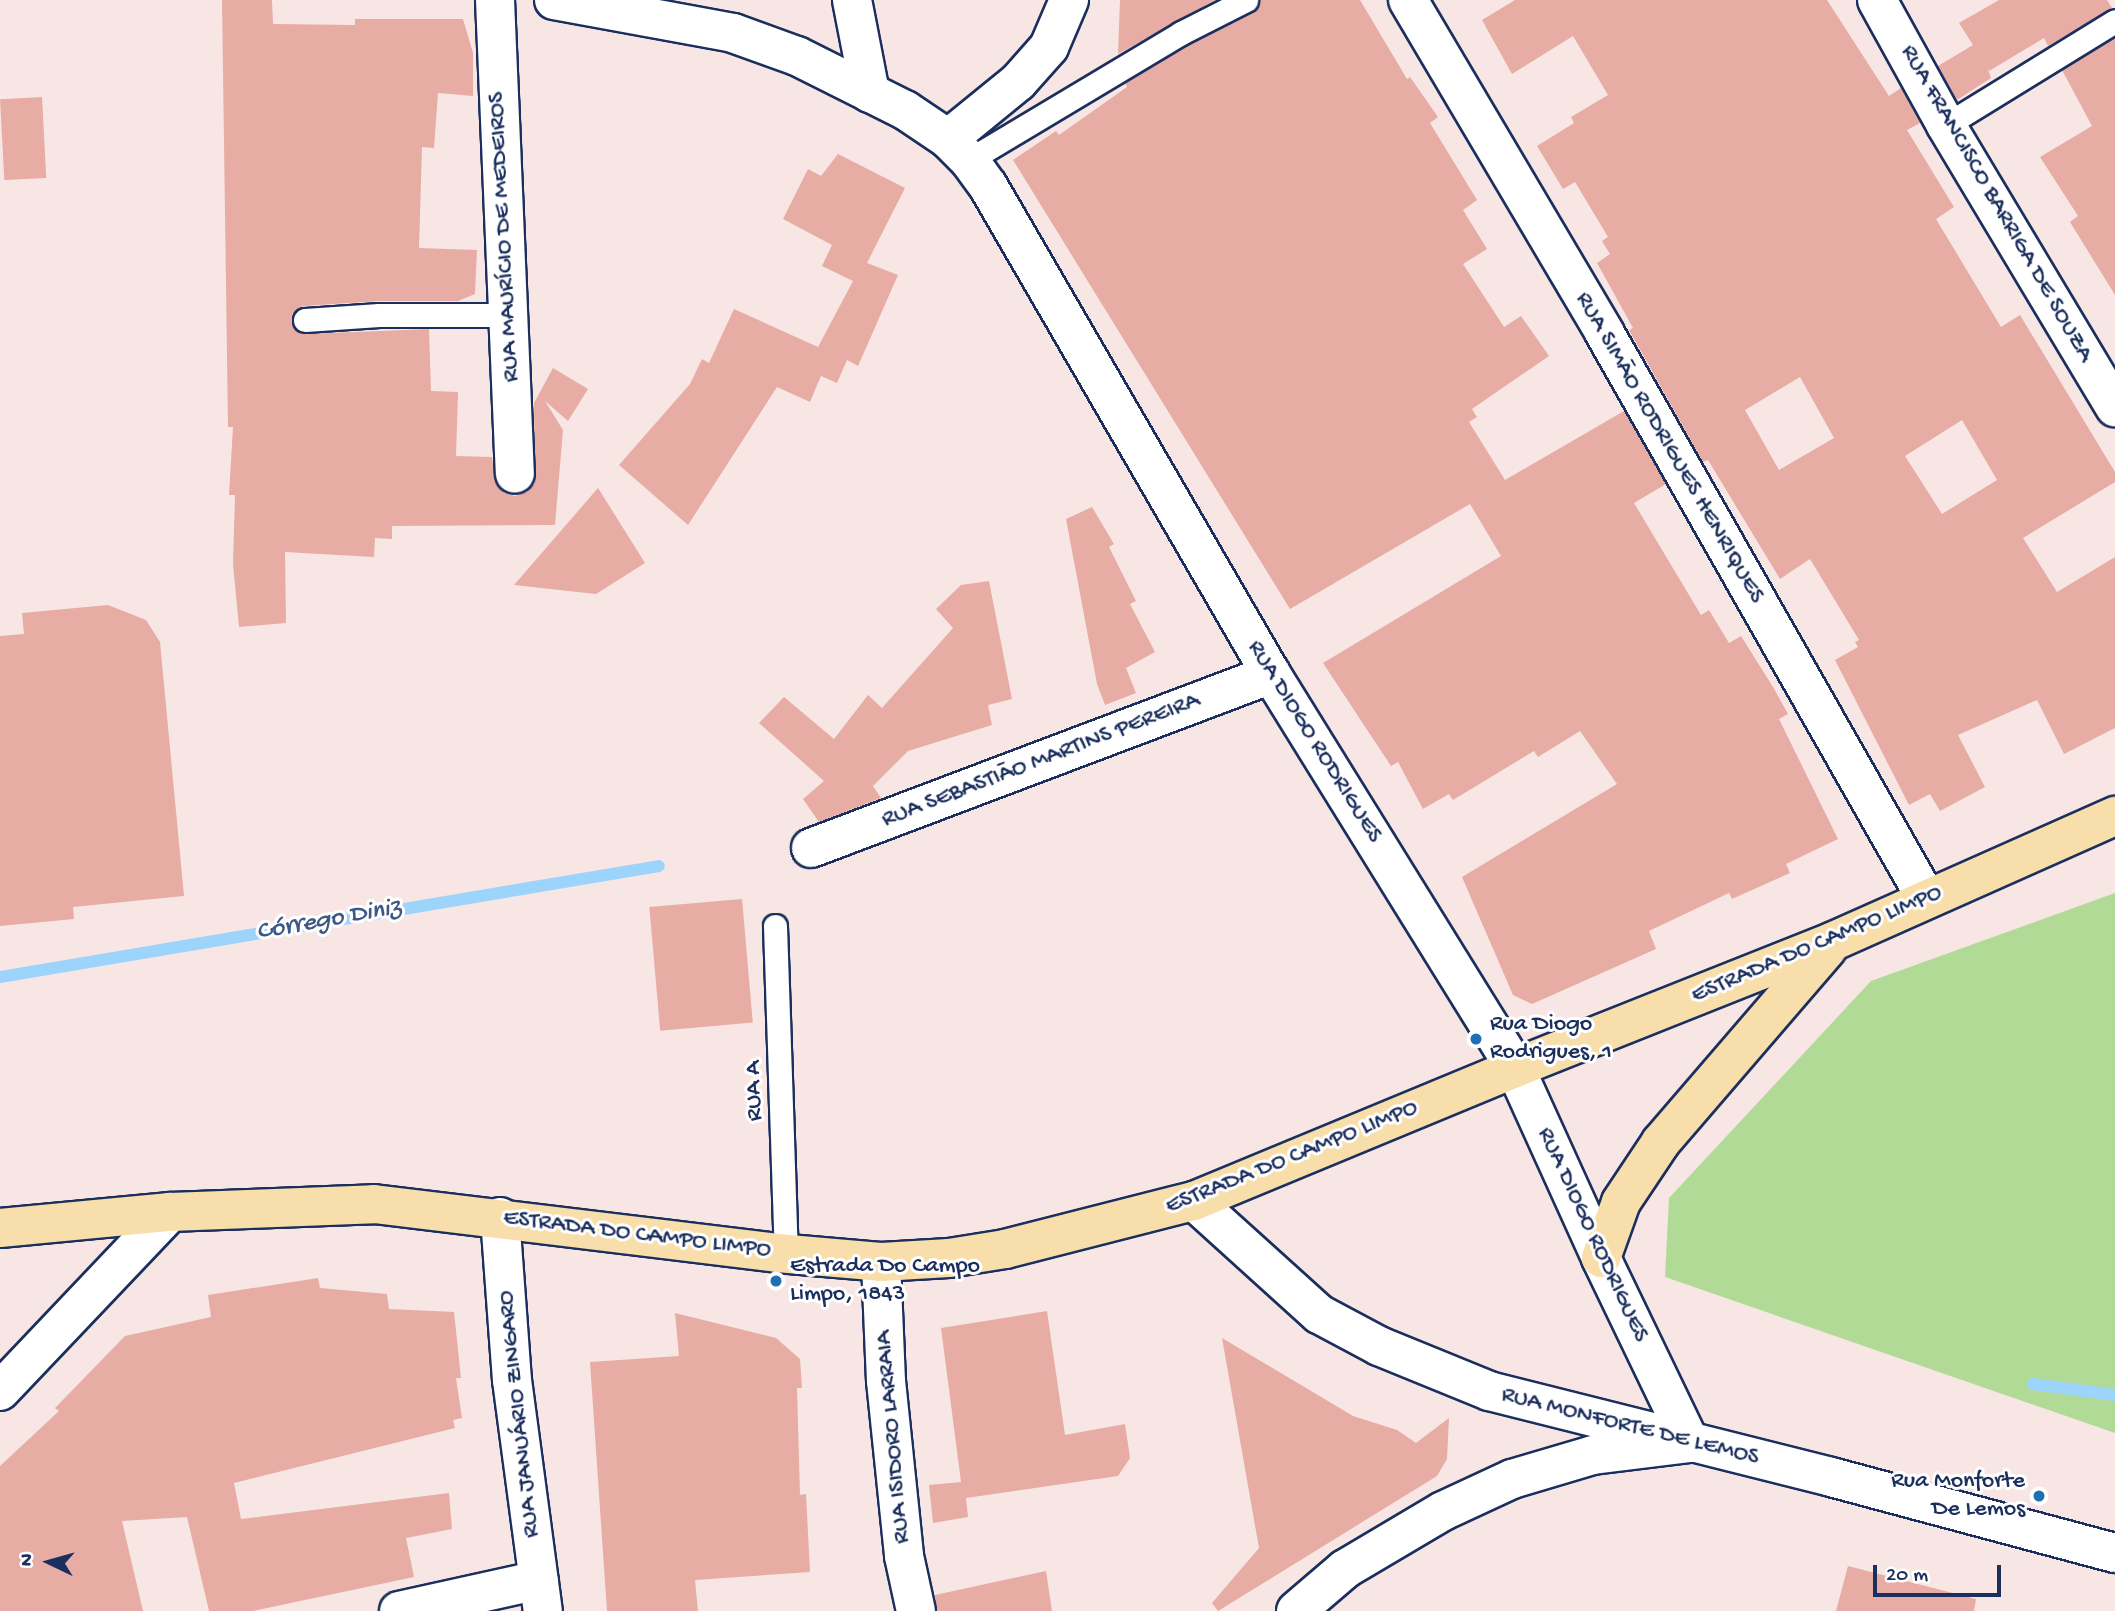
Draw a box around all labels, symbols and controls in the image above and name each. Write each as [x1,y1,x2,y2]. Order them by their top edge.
street label: RUA FRANCISCO BARRIGA DE SOUZA [1893,40,2099,368]
street label: RUA MAURÍCIO DE MEDEIROS [483,91,527,383]
street label: RUA SIMÃO RODRIGUES HENRIQUES [1568,287,1770,609]
street label: RUA DIOGO RODRIGUES [1240,635,1388,849]
street label: RUA SEBASTIÃO MARTINS PEREIRA [878,687,1204,835]
street label: ESTRADA DO CAMPO LIMPO [1687,879,1947,1011]
water label: Córrego Diniz [254,893,404,949]
place label: Rua Diogo Rodrigues, 1 [1490,1011,1612,1067]
marker: Rua Diogo Rodrigues, 1 [1468,1031,1484,1047]
street label: RUA A [740,1060,770,1122]
street label: ESTRADA DO CAMPO LIMPO [1162,1094,1422,1222]
street label: RUA DIOGO RODRIGUES [1530,1123,1654,1347]
street label: ESTRADA DO CAMPO LIMPO [502,1204,772,1266]
place label: Estrada Do Campo Limpo, 1843 [790,1253,980,1309]
marker: Estrada Do Campo Limpo, 1843 [768,1273,784,1289]
street label: RUA JANUÁRIO ZINGARO [493,1289,547,1539]
street label: RUA ISIDORO LARRAIA [870,1329,918,1545]
street label: RUA MONFORTE DE LEMOS [1498,1381,1762,1473]
place label: Rua Monforte De Lemos [1891,1468,2025,1524]
marker: Rua Monforte De Lemos [2031,1488,2047,1504]
north arrow [14,1527,84,1597]
scale bar [1877,1552,2005,1596]
text: N [16,1553,40,1567]
text: 20 m [1886,1564,1928,1589]

